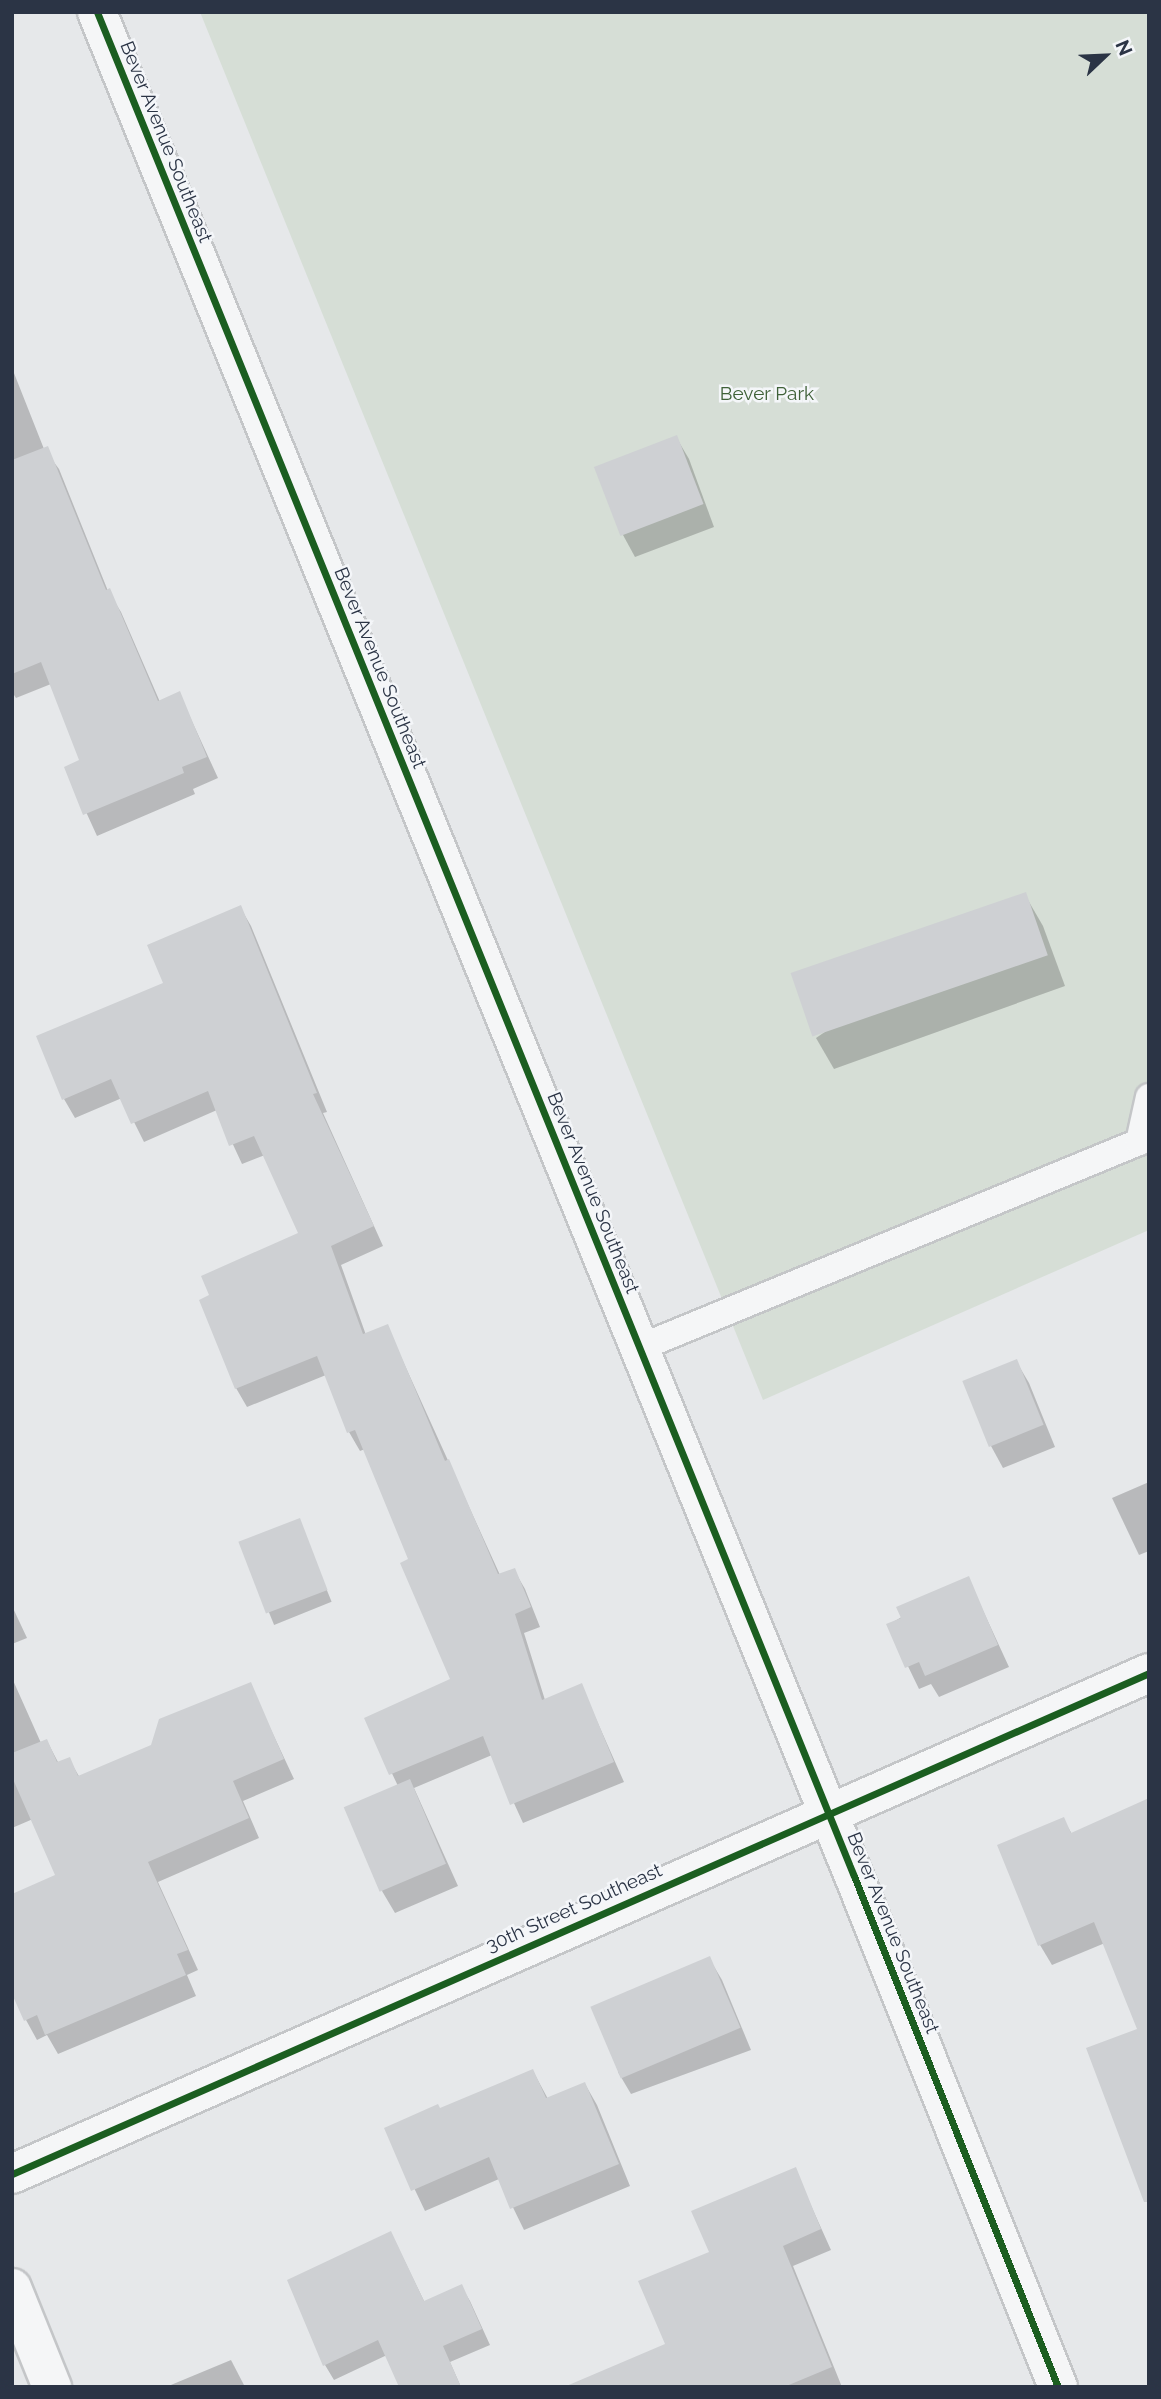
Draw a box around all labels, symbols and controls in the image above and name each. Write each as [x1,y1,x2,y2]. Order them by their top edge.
north arrow [1070,21,1140,91]
text: N [1111,37,1137,59]
street label: Bever Avenue Southeast [115,38,217,246]
park label: Bever Park [720,383,814,405]
street label: Bever Avenue Southeast [329,564,431,772]
street label: Bever Avenue Southeast [542,1089,644,1297]
street label: Bever Avenue Southeast [842,1829,944,2037]
street label: 30th Street Southeast [482,1859,666,1957]

